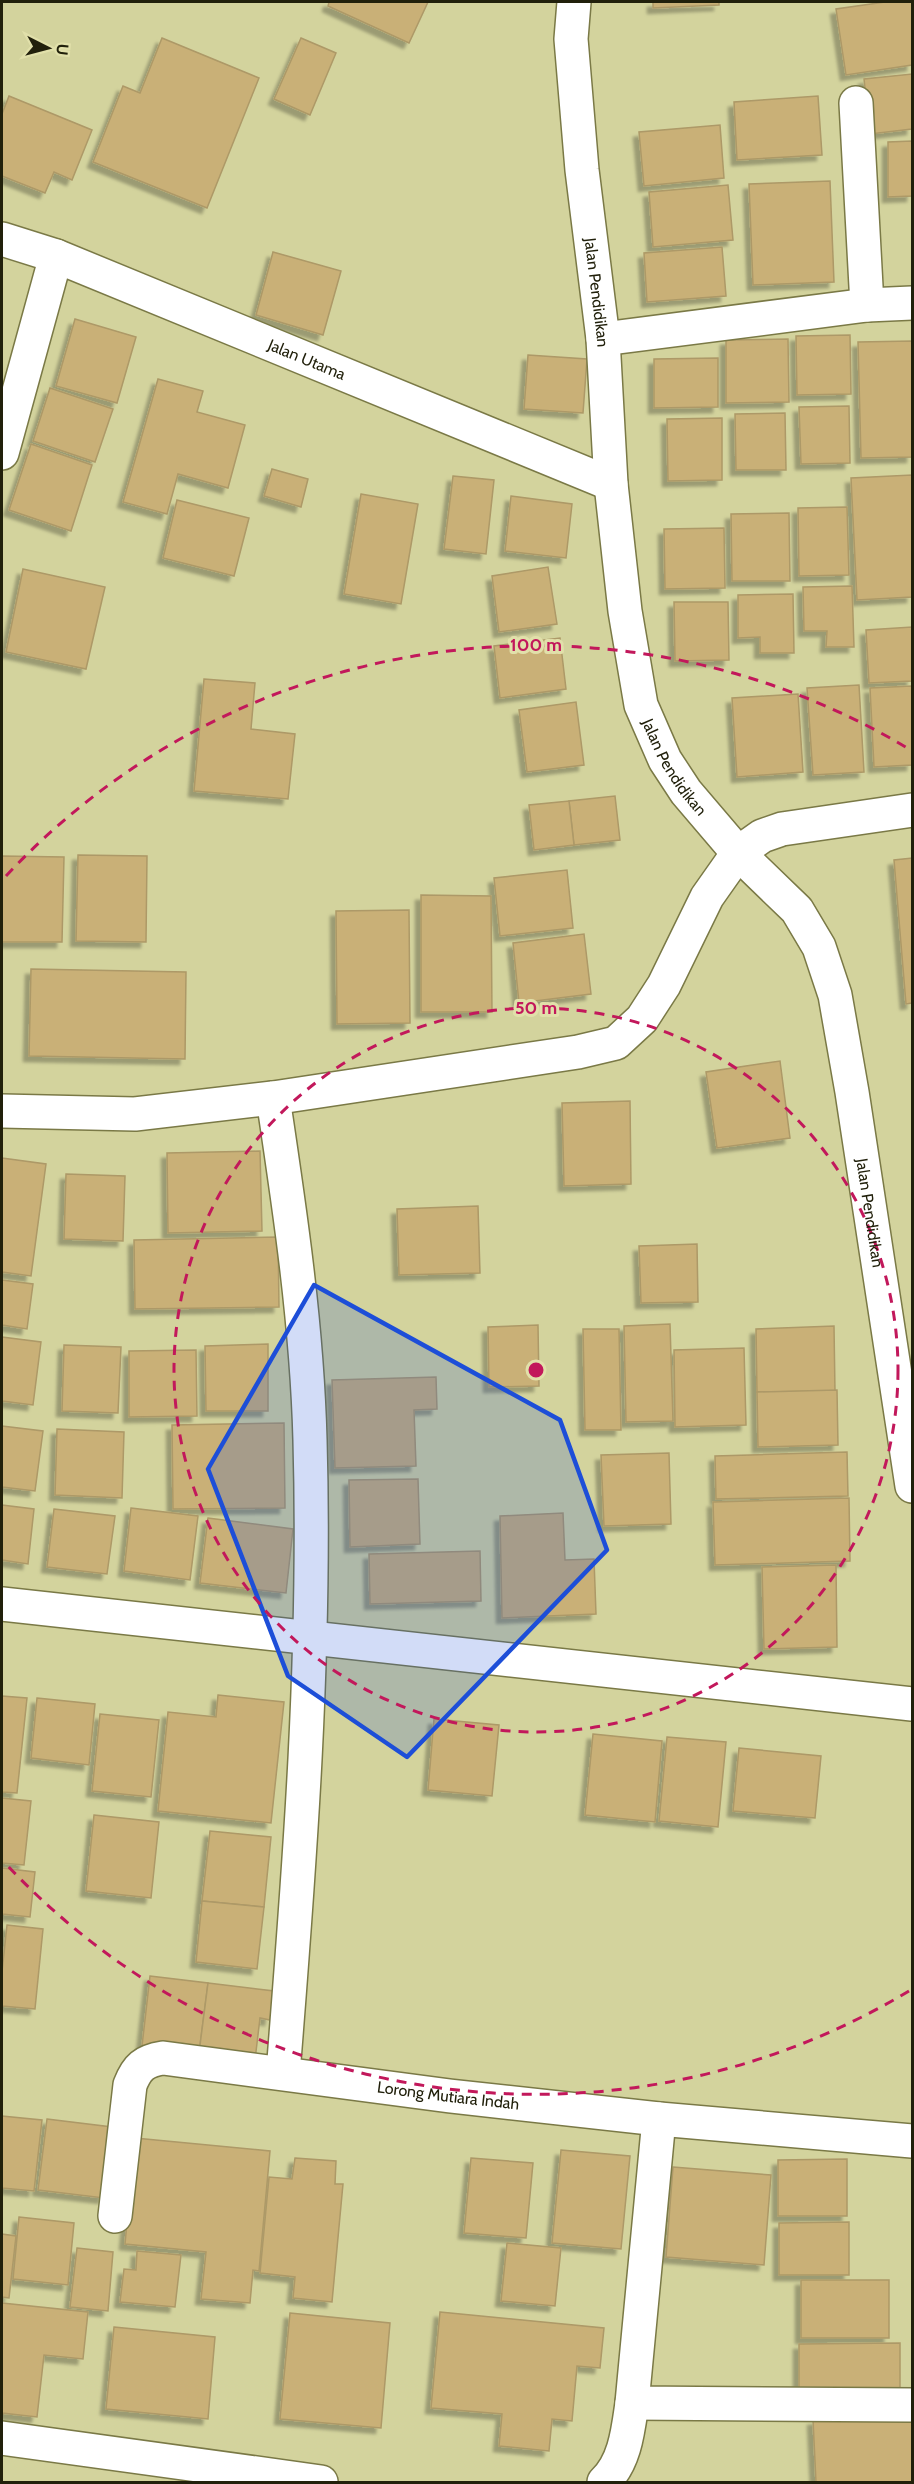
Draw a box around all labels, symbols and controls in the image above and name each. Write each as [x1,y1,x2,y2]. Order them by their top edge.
north arrow [18,18,78,78]
text: U [52,43,72,56]
street label: Jalan Pendidikan [580,236,612,348]
street label: Jalan Utama [264,335,349,384]
text: 100 m [510,634,562,656]
street label: Jalan Pendidikan [638,715,711,819]
text: 50 m [515,997,557,1019]
street label: Jalan Pendidikan [852,1156,888,1269]
centre of rings [526,1360,546,1380]
street label: Lorong Mutiara Indah [376,2077,520,2114]

